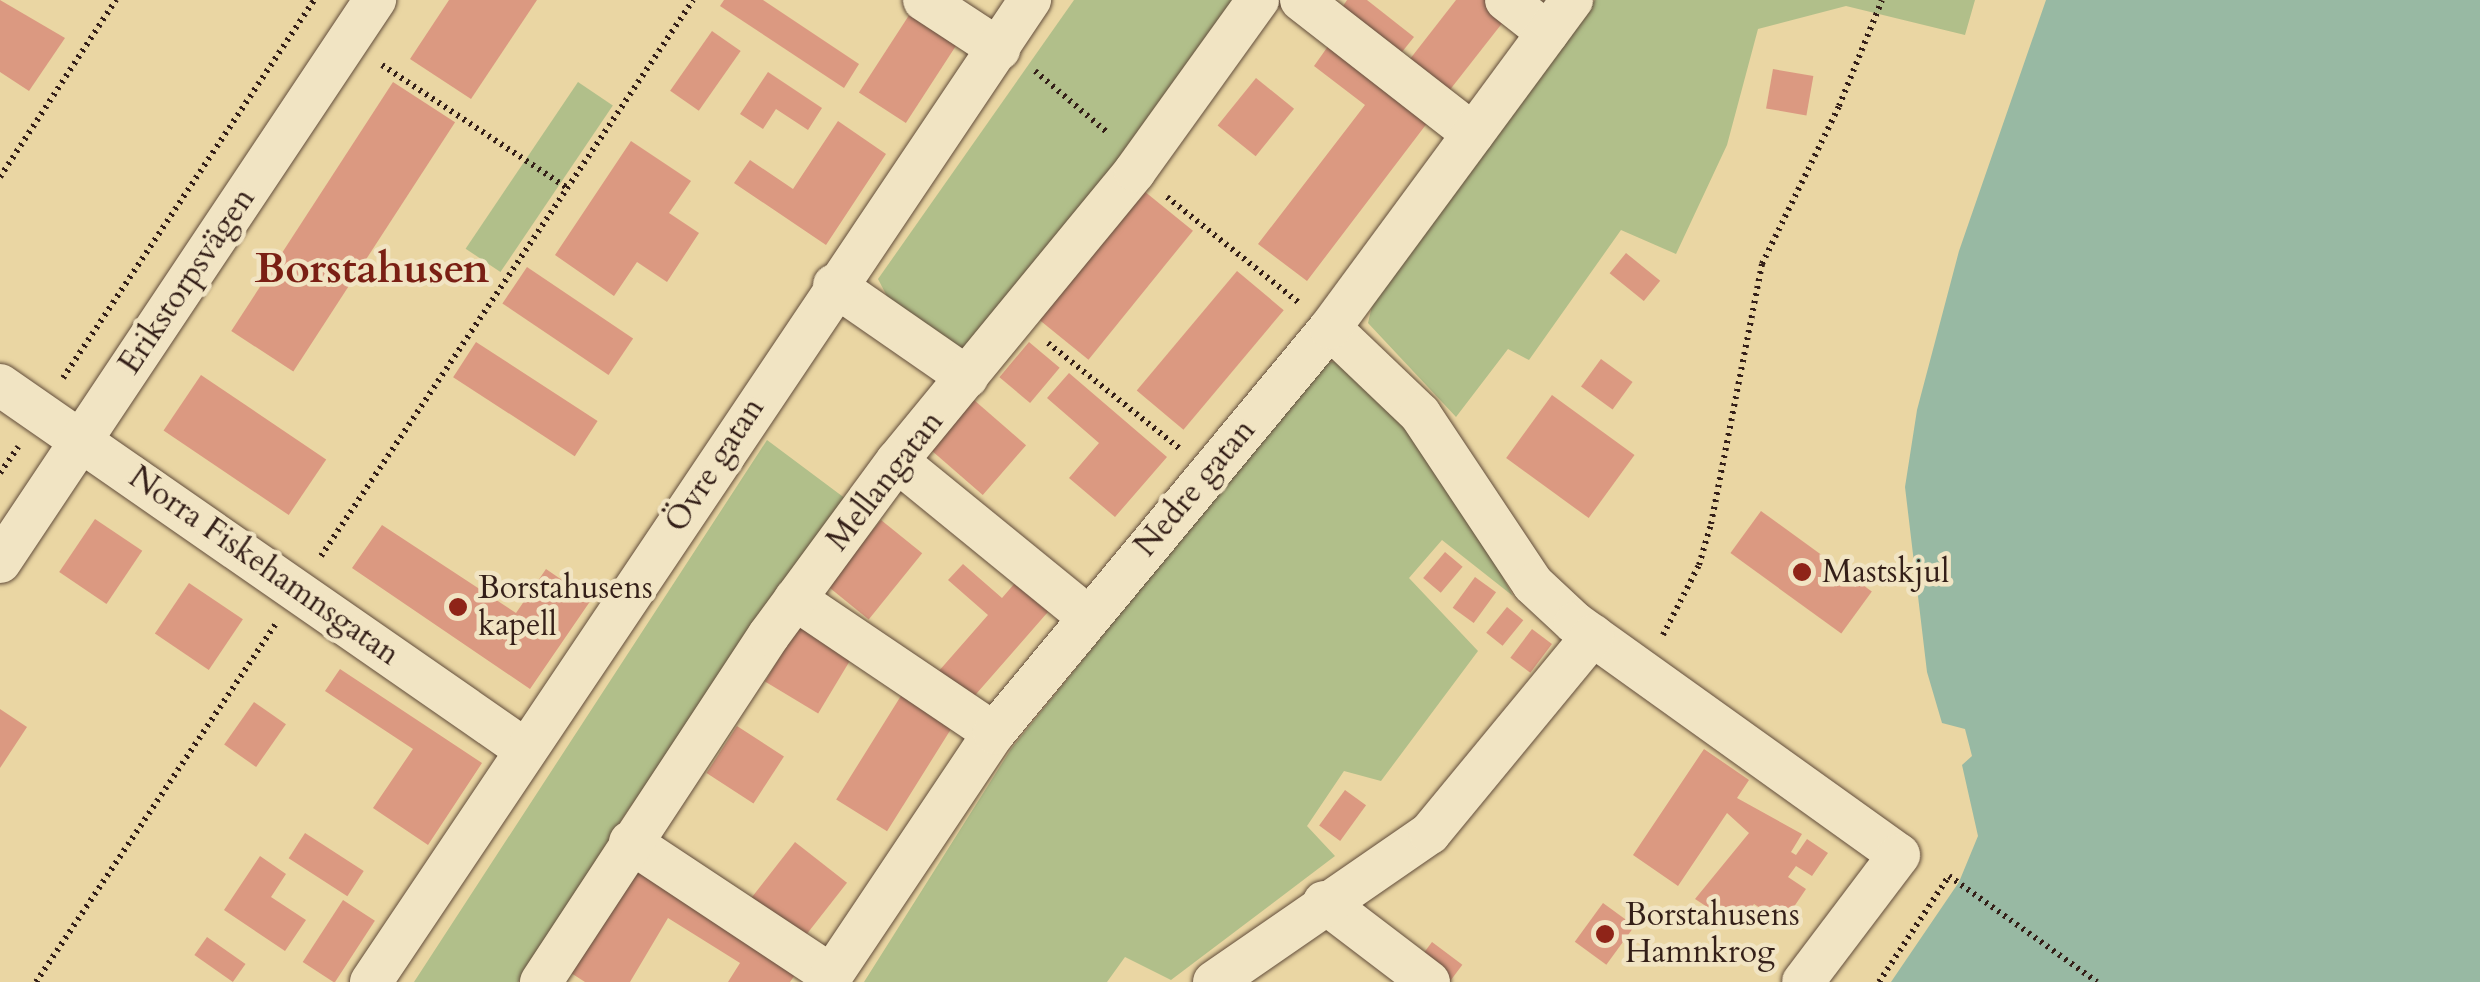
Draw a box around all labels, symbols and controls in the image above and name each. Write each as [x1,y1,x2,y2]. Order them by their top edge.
street label: Erikstorpsvägen [111,181,263,381]
district label: Borstahusen [255,244,489,294]
street label: Övre gatan [657,391,773,539]
street label: Mellangatan [819,403,951,559]
street label: Nedre gatan [1126,411,1264,565]
street label: Norra Fiskehamnsgatan [121,458,407,674]
place label: Mastskjul [1822,553,1949,591]
marker: Mastskjul [1791,561,1813,583]
place label: Borstahusens kapell [478,570,653,645]
marker: Borstahusens kapell [447,596,469,618]
place label: Borstahusens Hamnkrog [1625,897,1800,972]
marker: Borstahusens Hamnkrog [1594,923,1616,945]

